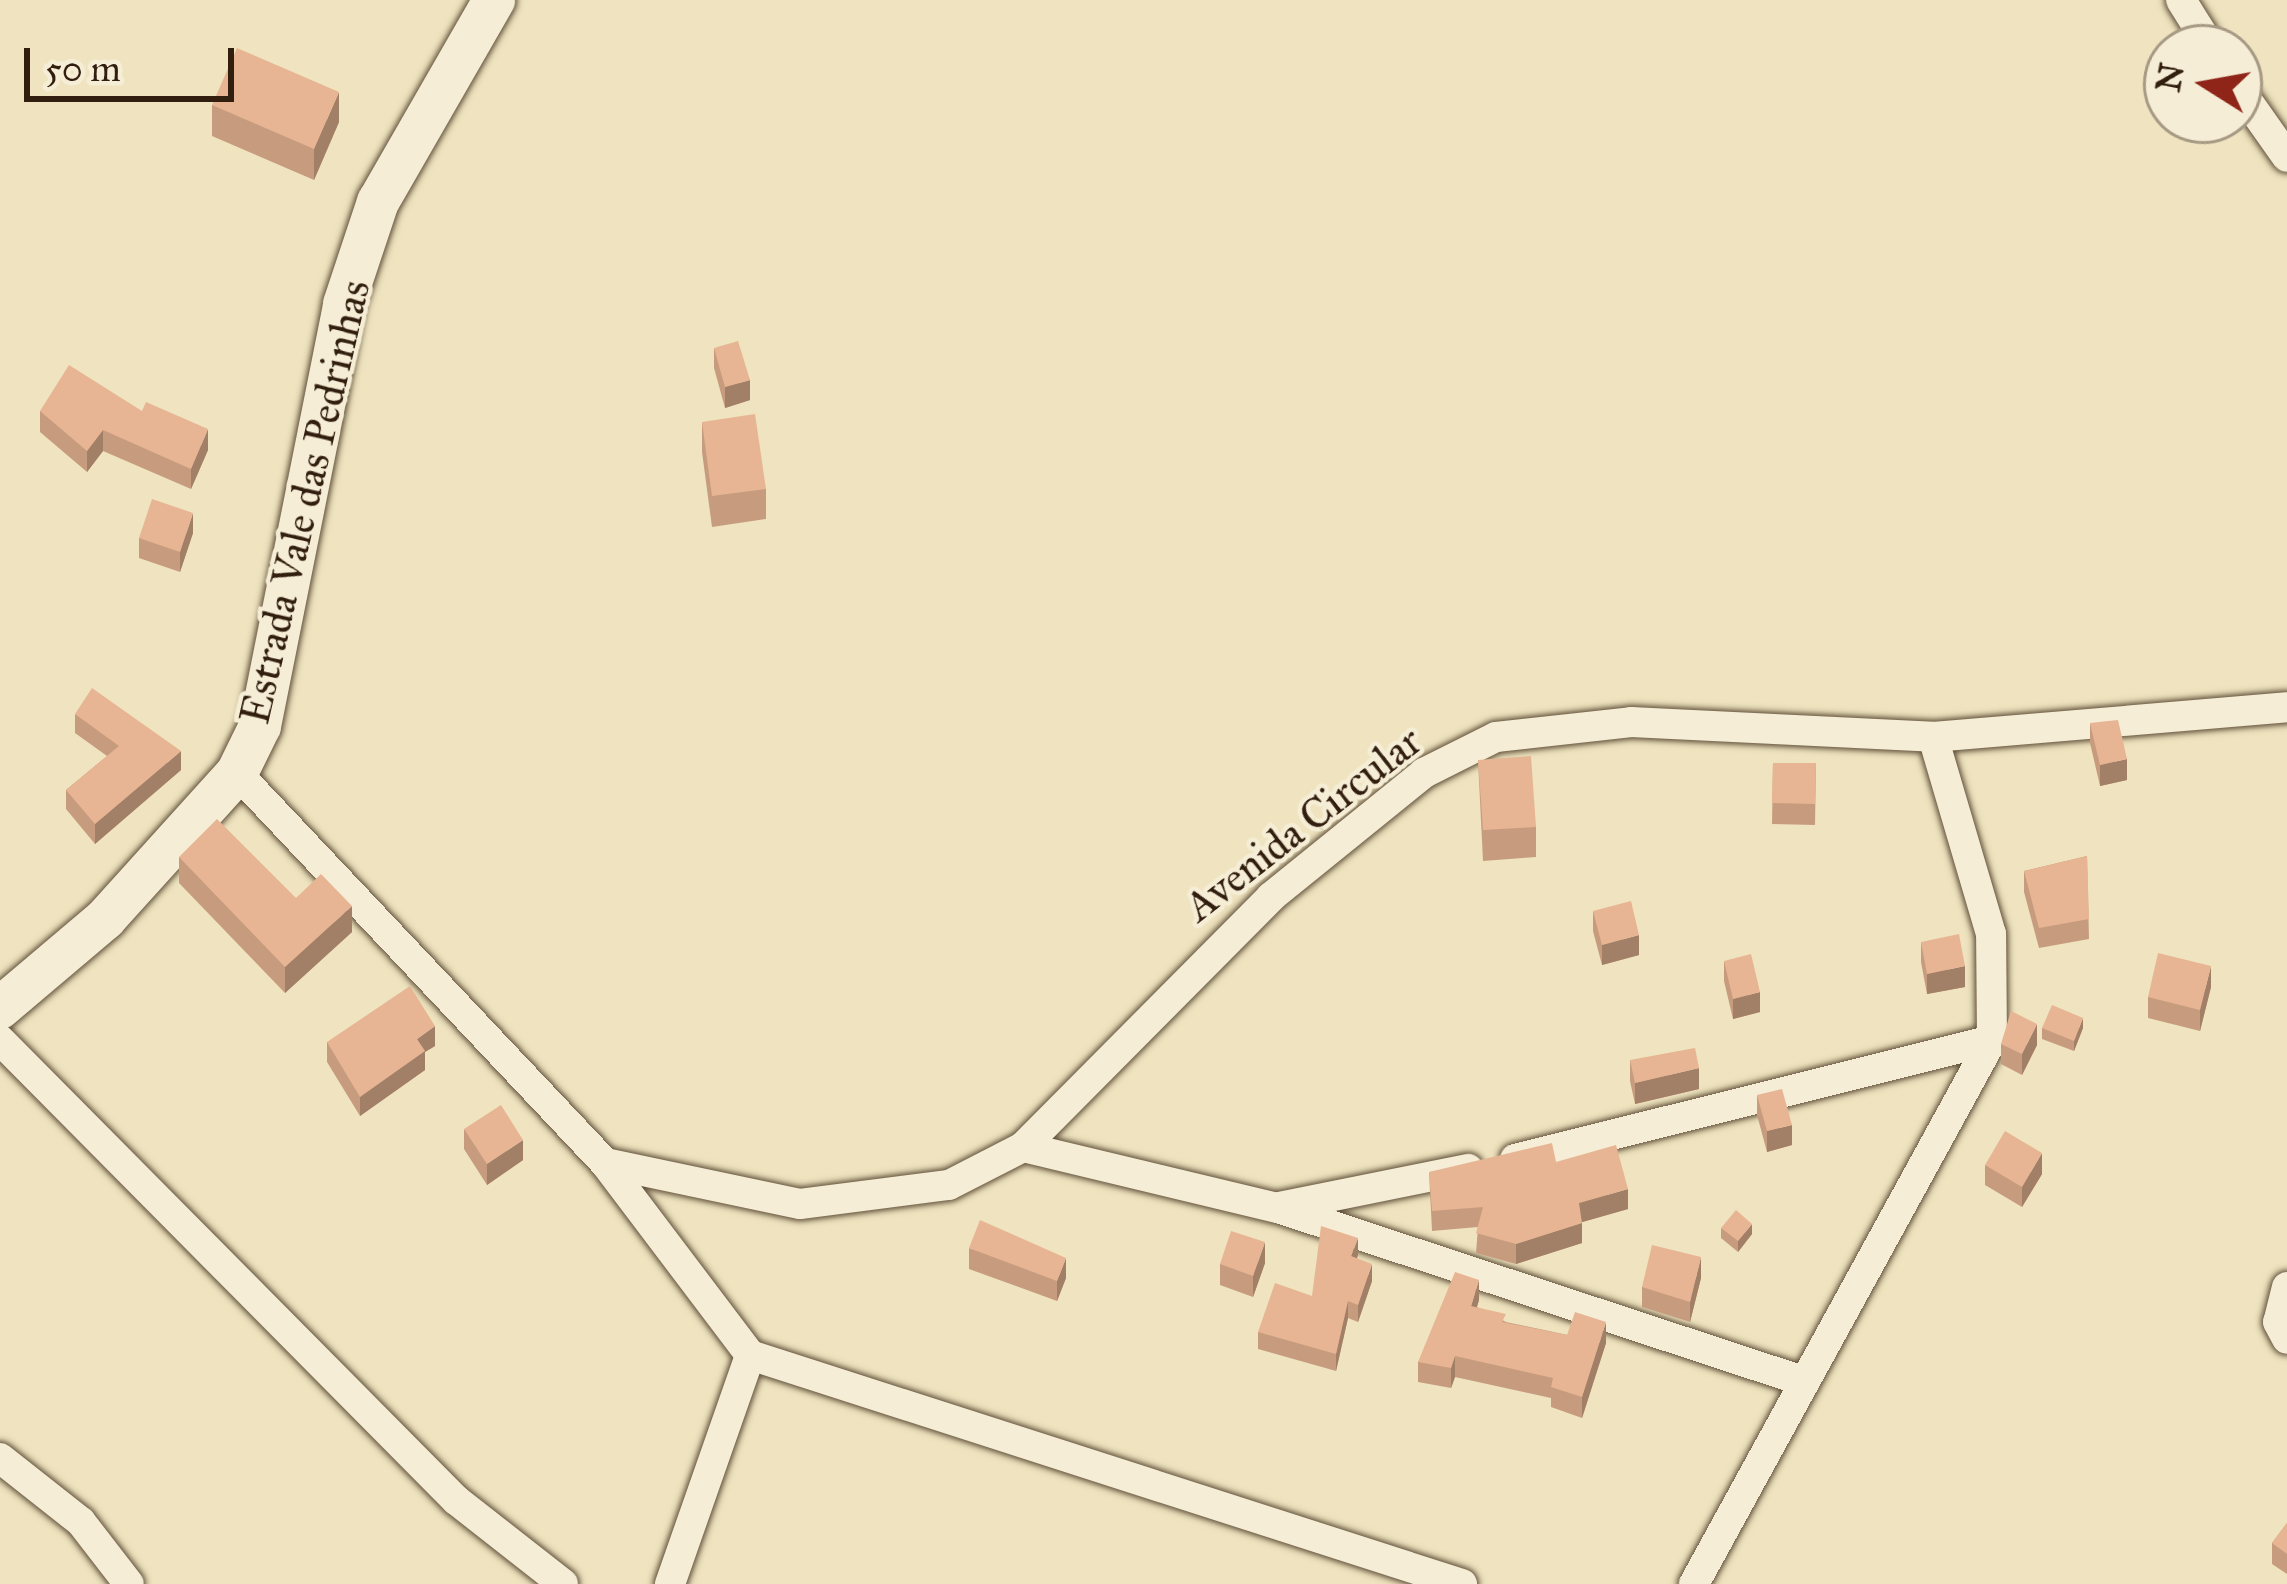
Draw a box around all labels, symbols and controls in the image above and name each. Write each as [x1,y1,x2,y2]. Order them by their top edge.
scale bar [30,24,240,98]
north arrow [2143,24,2263,144]
text: 50 m [45,47,121,91]
text: N [2148,60,2193,95]
street label: Estrada Vale das Pedrinhas [229,275,381,729]
street label: Avenida Circular [1175,716,1431,932]

